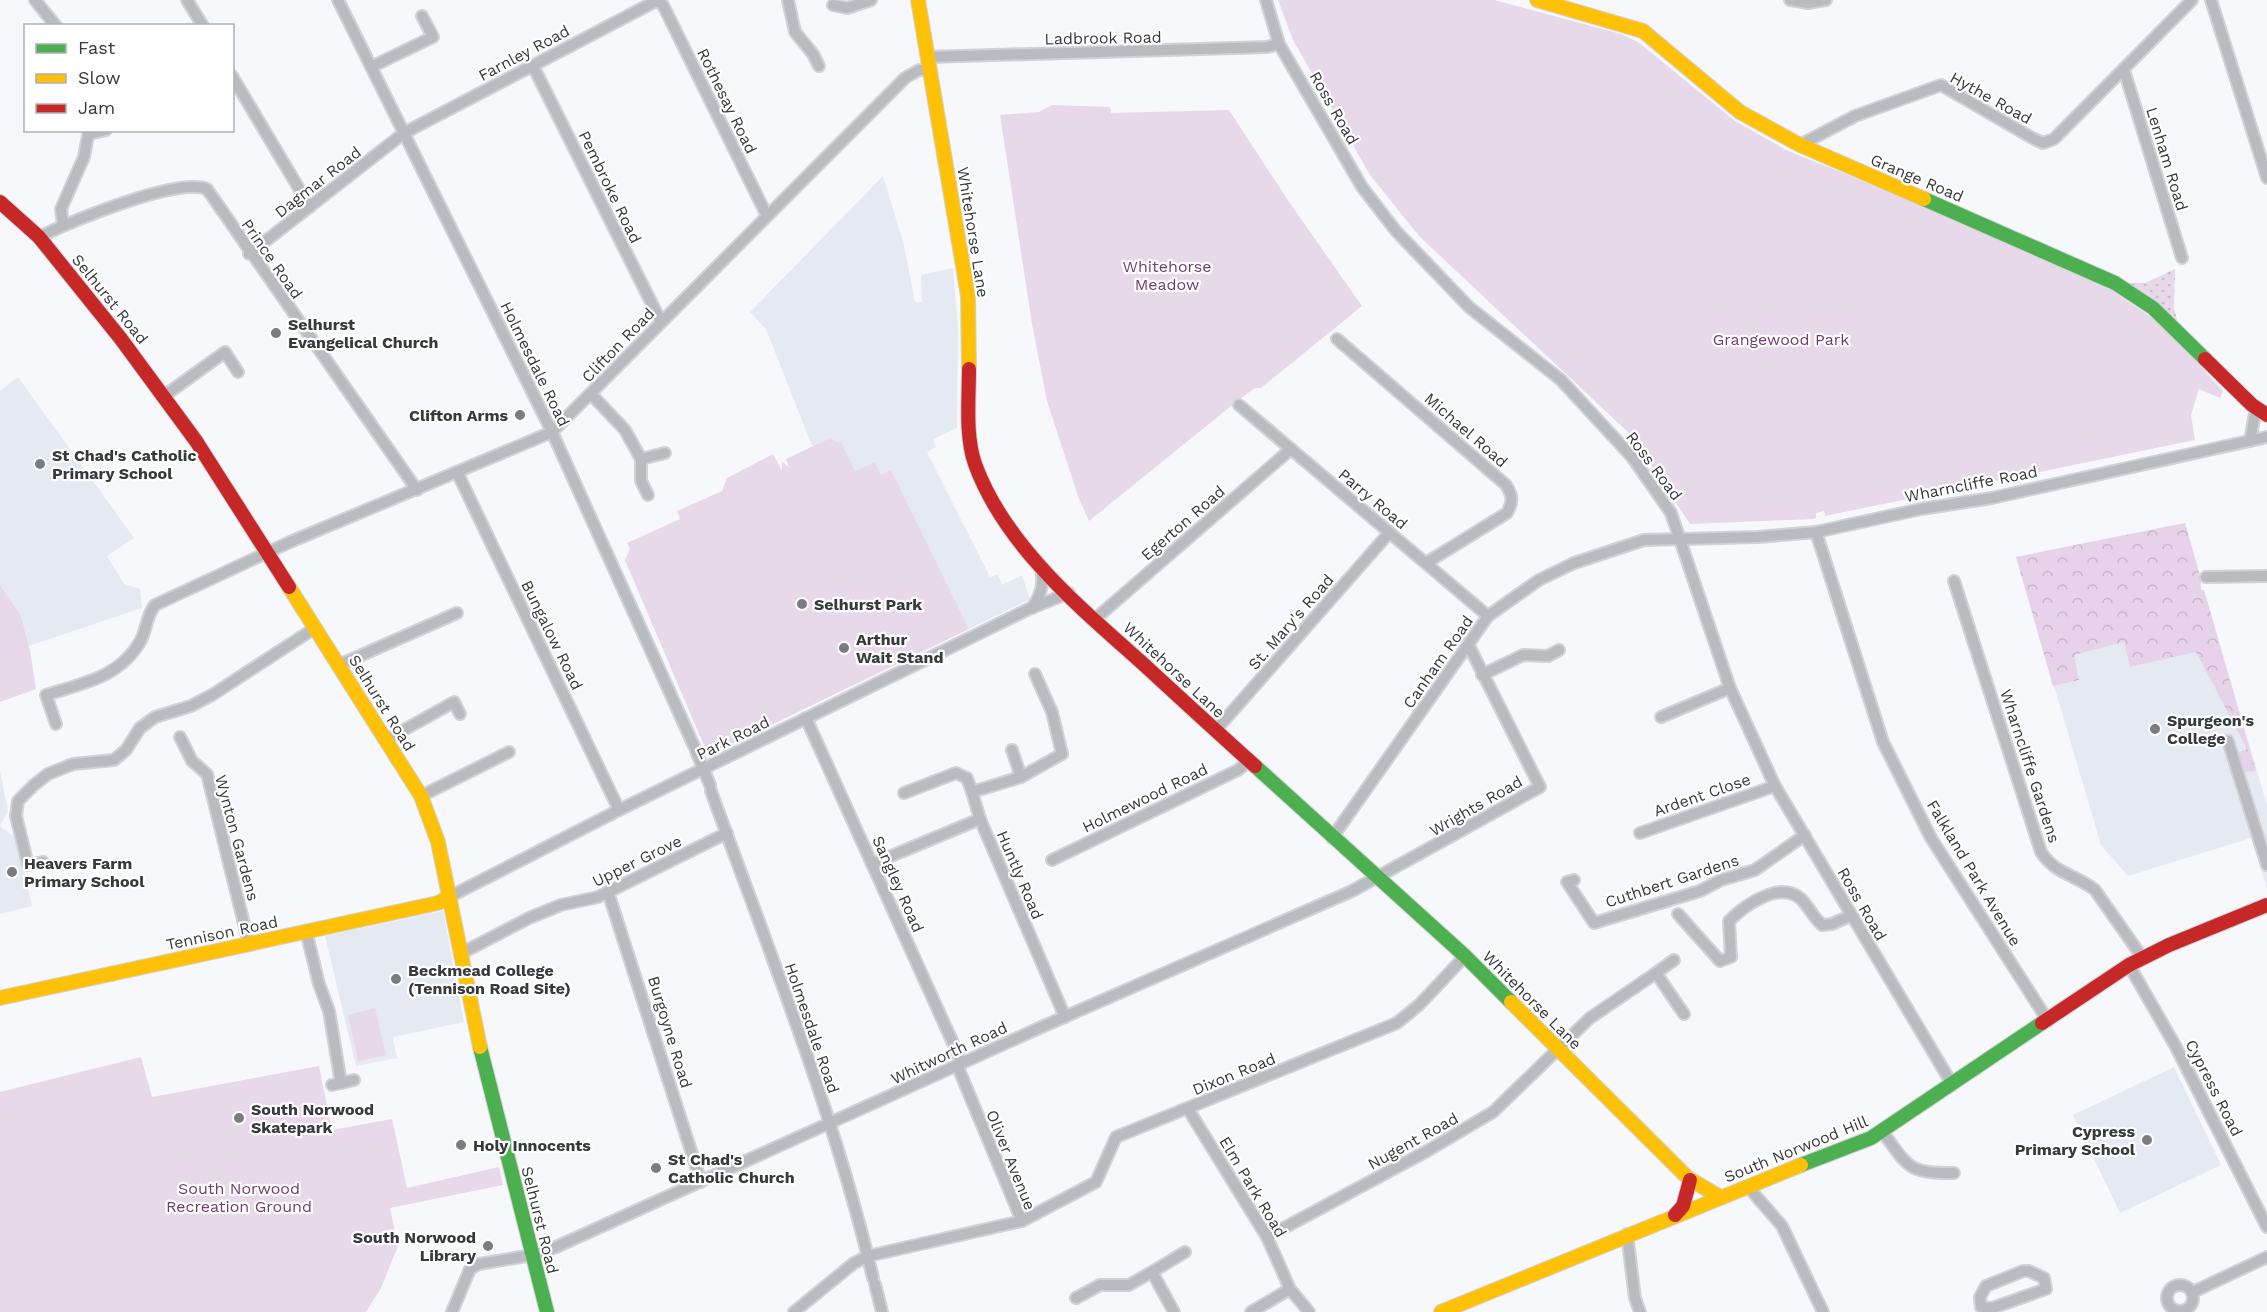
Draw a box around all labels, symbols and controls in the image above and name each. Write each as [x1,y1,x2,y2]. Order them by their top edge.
street label: Farnley Road [475,21,573,85]
legend [24,24,234,132]
street label: Ladbrook Road [1044,27,1162,49]
text: Fast [78,37,116,58]
street label: Rothesay Road [693,45,761,157]
text: Slow [78,67,121,88]
street label: Ross Road [1305,68,1363,148]
street label: Hythe Road [1947,68,2035,128]
text: Jam [78,97,115,118]
street label: Lenham Road [2142,105,2192,213]
street label: Pembroke Road [575,128,645,246]
street label: Dagmar Road [271,142,365,222]
street label: Grange Road [1868,150,1966,206]
street label: Whitehorse Lane [953,165,993,299]
street label: Prince Road [238,215,306,303]
street label: Selhurst Road [68,250,152,348]
park label: Whitehorse Meadow [1123,257,1211,294]
street label: Holmesdale Road [496,298,574,430]
street label: Clifton Road [578,304,658,386]
place label: Selhurst Evangelical Church [288,315,438,352]
marker: Selhurst Evangelical Church [269,326,283,340]
park label: Grangewood Park [1713,330,1849,349]
street label: Michael Road [1421,389,1511,471]
place label: Clifton Arms [409,406,508,425]
marker: Clifton Arms [513,408,527,422]
street label: Ross Road [1622,428,1686,504]
place label: St Chad's Catholic Primary School [52,446,196,483]
marker: St Chad's Catholic Primary School [33,457,47,471]
street label: Wharncliffe Road [1903,462,2039,506]
street label: Parry Road [1335,465,1411,533]
street label: Egerton Road [1137,481,1229,565]
street label: St. Mary's Road [1244,570,1338,674]
street label: Bungalow Road [517,577,587,693]
place label: Selhurst Park [814,595,922,614]
marker: Selhurst Park [795,597,809,611]
street label: Canham Road [1399,612,1477,712]
street label: Whitehorse Lane [1119,618,1229,722]
place label: Arthur Wait Stand [856,630,943,667]
marker: Arthur Wait Stand [837,641,851,655]
street label: Selhurst Road [345,651,419,755]
street label: Wharncliffe Gardens [1996,687,2064,845]
place label: Spurgeon's College [2167,711,2254,748]
street label: Park Road [694,712,772,764]
marker: Spurgeon's College [2148,722,2162,736]
street label: Holmewood Road [1079,759,1211,837]
street label: Ardent Close [1651,770,1753,820]
street label: Wrights Road [1426,772,1526,840]
street label: Wynton Gardens [211,773,263,903]
street label: Falkland Park Avenue [1923,797,2025,949]
street label: Huntly Road [993,828,1047,922]
street label: Upper Grove [589,831,685,891]
street label: Sangley Road [868,833,928,935]
street label: Cuthbert Gardens [1603,850,1741,912]
place label: Heavers Farm Primary School [24,854,145,891]
street label: Ross Road [1833,864,1891,944]
marker: Heavers Farm Primary School [5,865,19,879]
street label: Tennison Road [164,912,280,954]
street label: Whitehorse Lane [1479,947,1585,1053]
street label: Holmesdale Road [781,960,843,1096]
place label: Beckmead College (Tennison Road Site) [408,961,571,998]
marker: Beckmead College (Tennison Road Site) [389,972,403,986]
street label: Burgoyne Road [644,974,696,1090]
street label: Whitworth Road [888,1018,1010,1088]
street label: Cypress Road [2181,1036,2247,1140]
street label: Dixon Road [1190,1049,1278,1099]
place label: South Norwood Skatepark [251,1100,374,1137]
street label: Oliver Avenue [982,1107,1040,1213]
street label: Nugent Road [1365,1108,1461,1174]
marker: South Norwood Skatepark [232,1111,246,1125]
street label: South Norwood Hill [1721,1111,1871,1186]
place label: Cypress Primary School [2015,1122,2136,1159]
street label: Elm Park Road [1215,1133,1291,1241]
marker: Cypress Primary School [2140,1133,2154,1147]
place label: Holy Innocents [473,1136,591,1155]
marker: Holy Innocents [454,1138,468,1152]
place label: St Chad's Catholic Church [668,1150,795,1187]
marker: St Chad's Catholic Church [649,1161,663,1175]
street label: Selhurst Road [517,1164,563,1276]
park label: South Norwood Recreation Ground [166,1179,312,1216]
place label: South Norwood Library [353,1228,477,1265]
marker: South Norwood Library [481,1239,495,1253]

